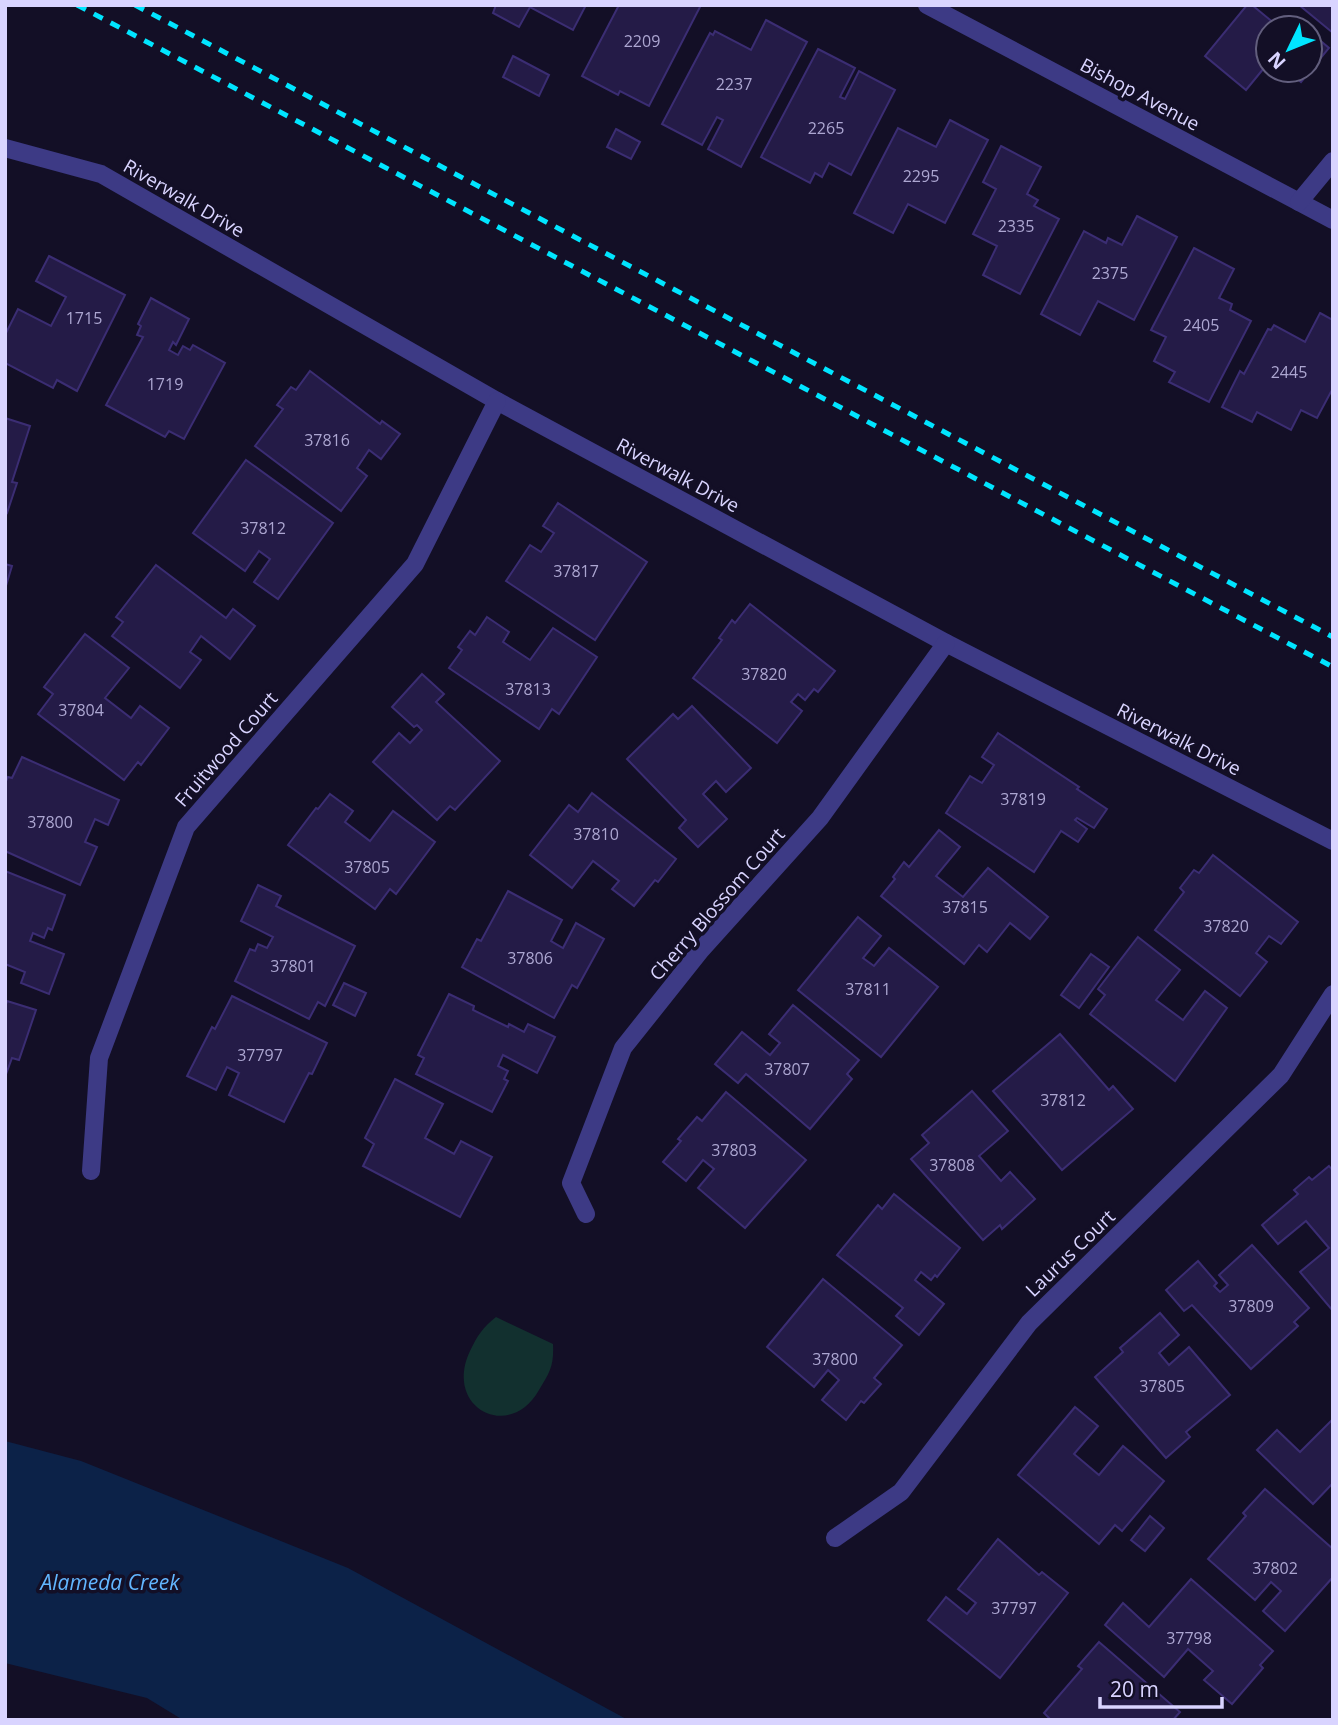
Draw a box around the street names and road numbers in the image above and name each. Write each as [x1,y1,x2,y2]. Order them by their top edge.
street label: Bishop Avenue [1076,52,1204,136]
street label: Riverwalk Drive [119,153,249,243]
street label: Riverwalk Drive [612,432,744,518]
street label: Fruitwood Court [169,686,283,812]
street label: Riverwalk Drive [1113,697,1245,781]
street label: Cherry Blossom Court [643,822,791,986]
street label: Laurus Court [1020,1204,1121,1302]

